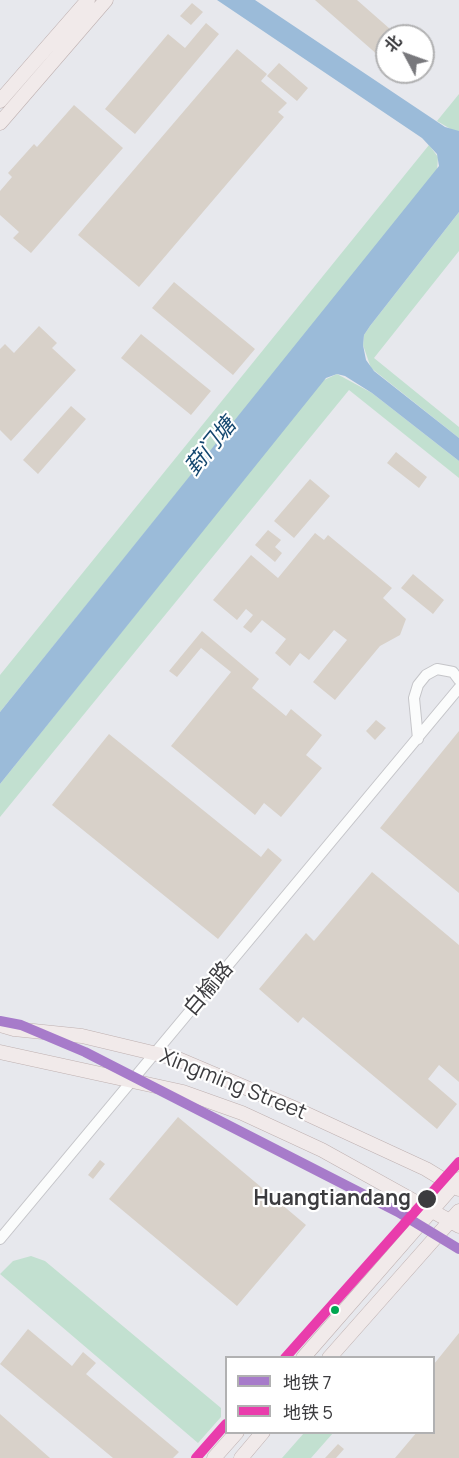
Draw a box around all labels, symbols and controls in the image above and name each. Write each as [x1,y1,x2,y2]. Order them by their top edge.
north arrow [375,24,435,84]
text: 北 [379,30,406,57]
water label: 葑门塘 [180,413,242,481]
street label: 白榆路 [179,957,239,1021]
street label: Xingming Street [156,1044,310,1126]
place label: Huangtiandang [253,1186,411,1212]
marker: Huangtiandang [416,1188,438,1210]
unlabelled marker [329,1304,341,1316]
legend [225,1356,435,1434]
text: 地铁 7 [283,1370,332,1394]
text: 地铁 5 [283,1400,333,1424]

